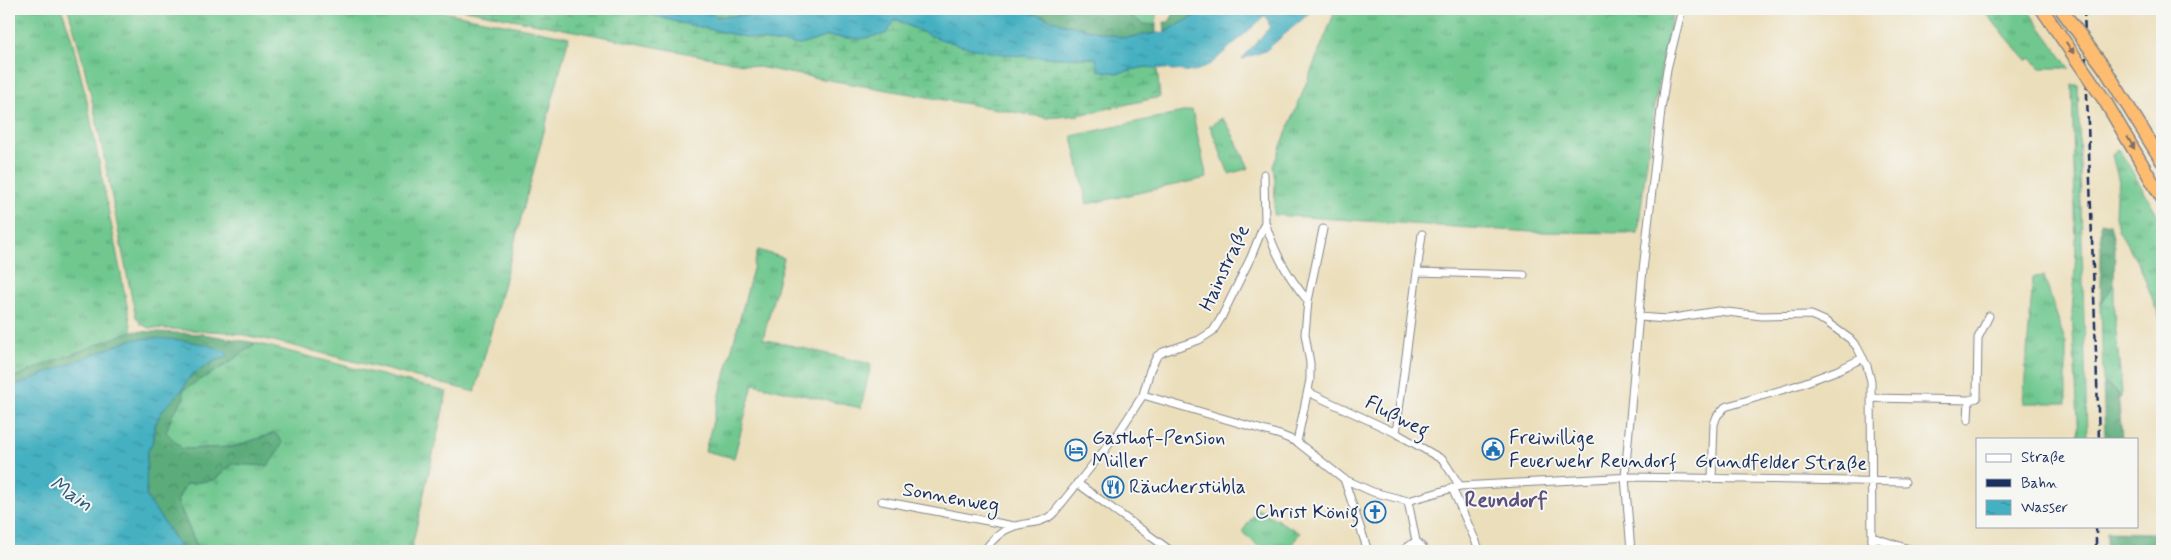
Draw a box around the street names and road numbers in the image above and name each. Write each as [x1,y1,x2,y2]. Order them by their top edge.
street label: Hainstraße [1193,220,1257,316]
street label: Flußweg [1359,389,1434,446]
street label: Grundfelder Straße [1695,448,1867,478]
street label: Sonnenweg [900,476,1002,521]

